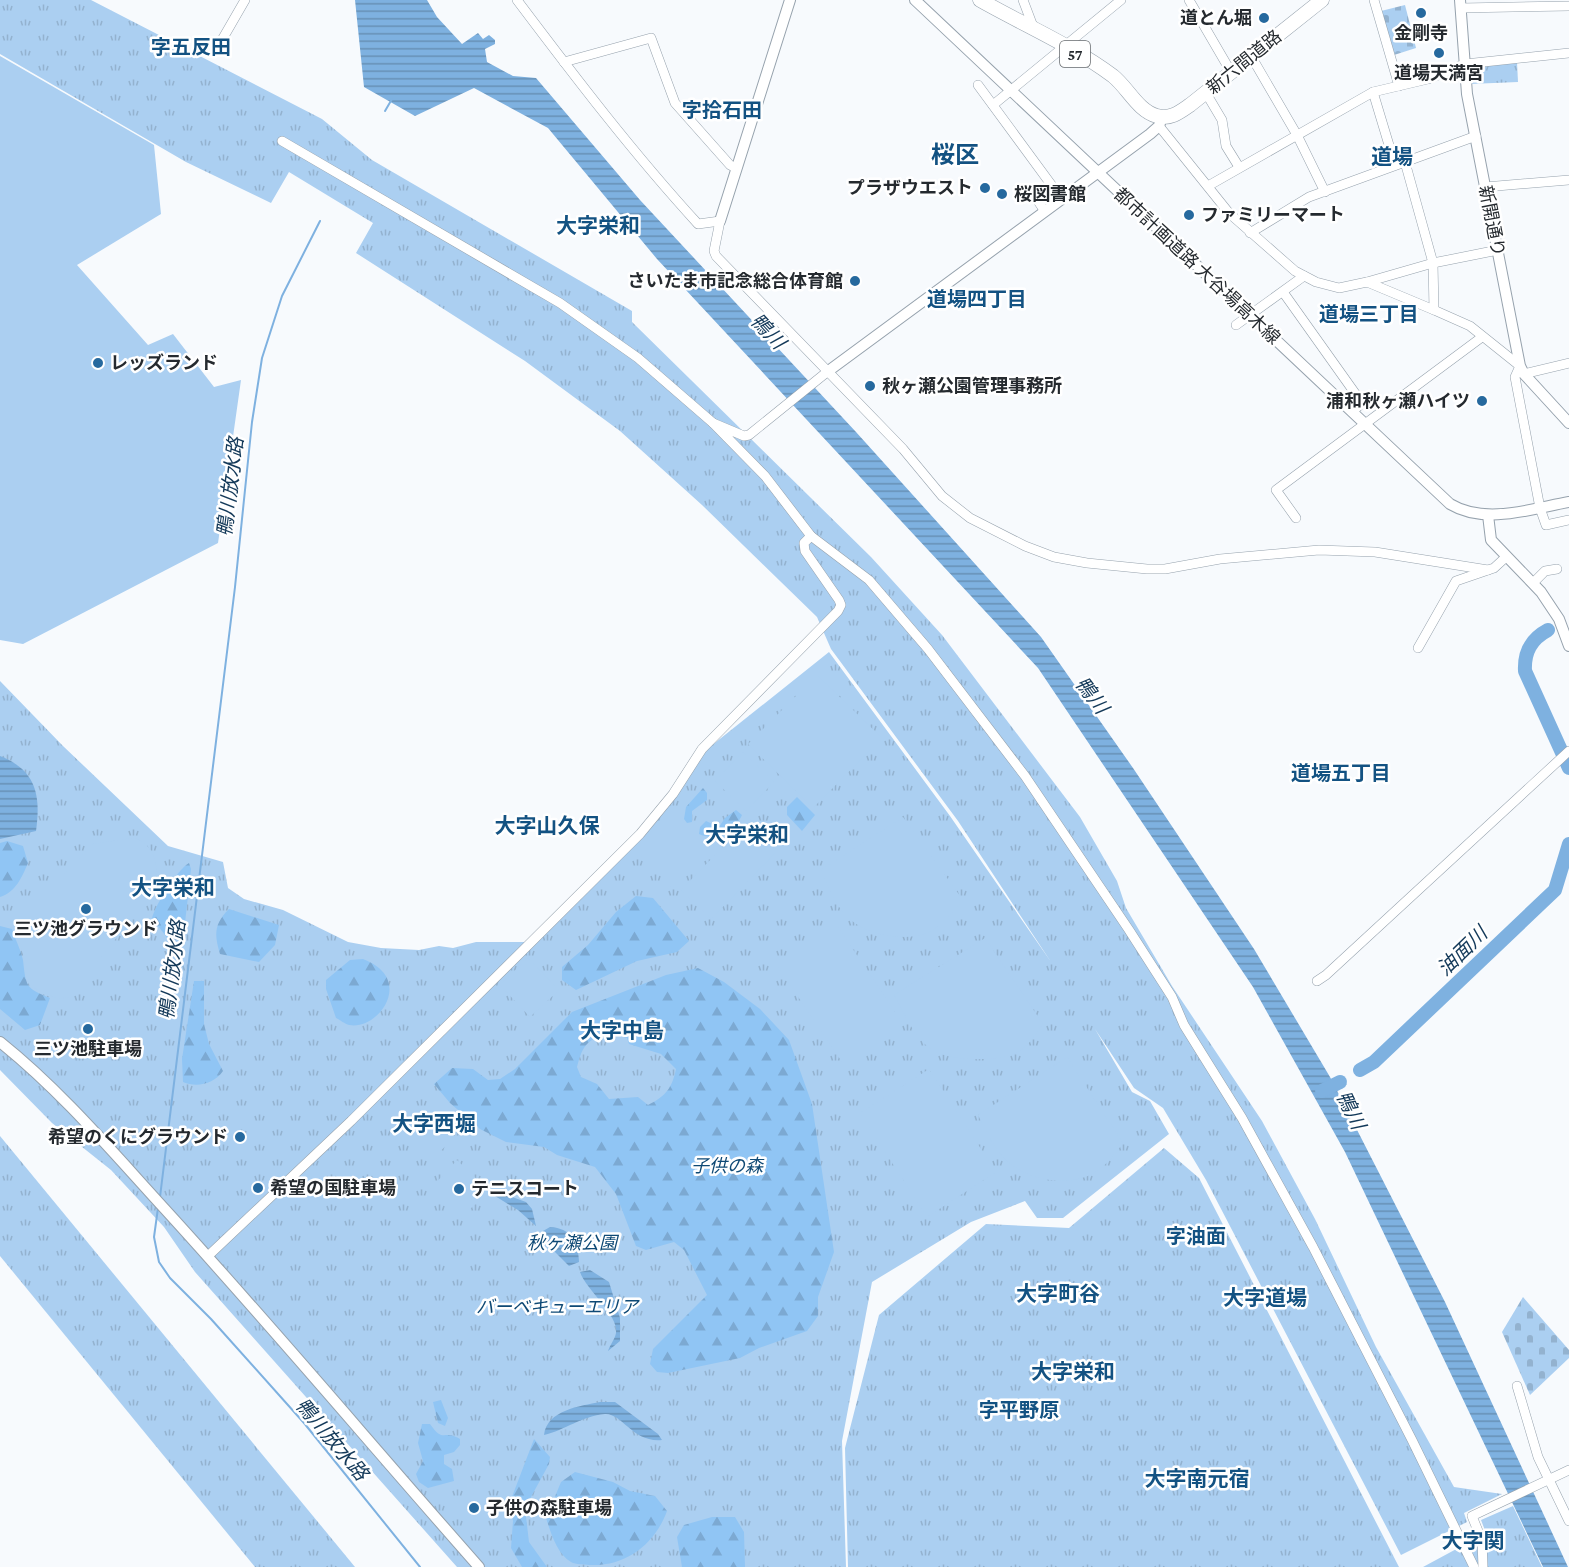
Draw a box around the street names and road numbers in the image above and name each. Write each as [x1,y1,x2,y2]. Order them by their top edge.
street label: 新六間道路 [1203,26,1285,98]
road number: 57 [1060,41,1090,67]
street label: 都市計画道路 大谷場高木線 [1110,184,1284,348]
street label: 新開通り [1475,184,1509,258]

